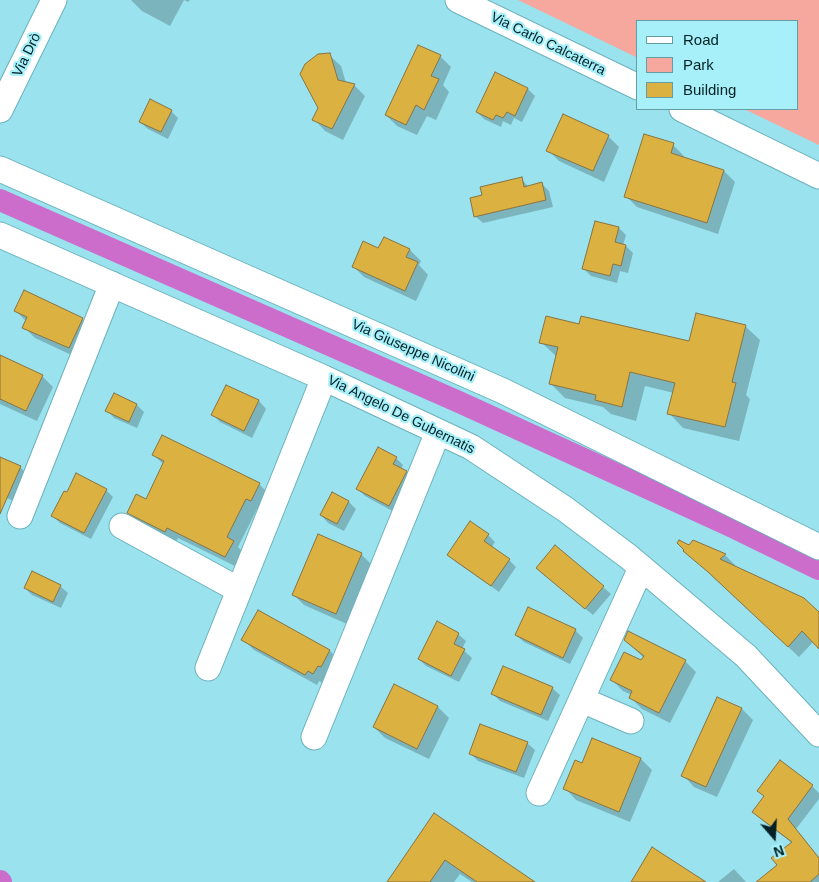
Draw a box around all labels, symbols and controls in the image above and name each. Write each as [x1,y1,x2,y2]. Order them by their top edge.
street label: Via Carlo Calcaterra [488,9,608,79]
legend [636,20,799,110]
street label: Via Drò [9,30,45,80]
text: Road [683,31,719,48]
text: Park [683,56,714,73]
text: Building [683,81,736,98]
street label: Via Giuseppe Nicolini [349,316,477,386]
street label: Via Angelo De Gubernatis [325,372,477,458]
north arrow [749,812,799,862]
text: N [771,842,786,860]

